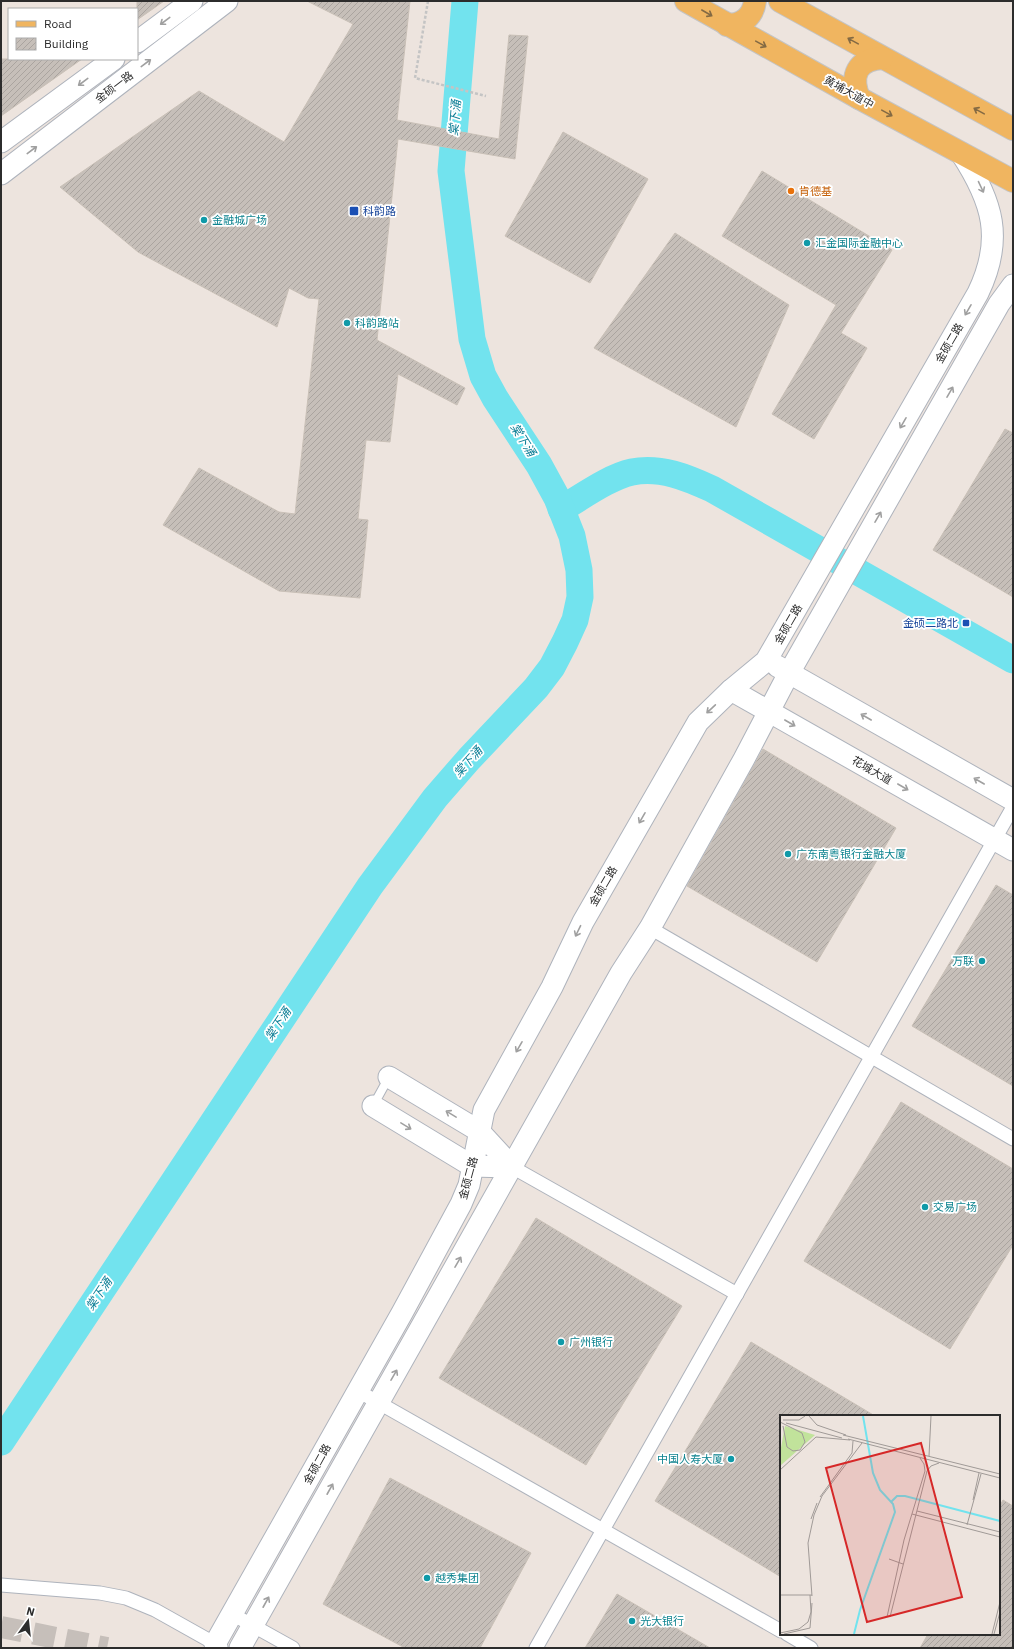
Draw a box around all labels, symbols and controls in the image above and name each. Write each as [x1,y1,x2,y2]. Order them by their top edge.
legend [8,8,138,60]
one-way arrow [701,9,713,17]
text: Road [44,16,72,31]
one-way arrow [159,17,170,26]
text: Building [44,36,89,51]
one-way arrow [847,37,859,45]
one-way arrow [755,40,767,48]
one-way arrow [141,58,152,67]
street label: 金硕一路 [92,68,136,106]
street label: 黄埔大道中 [822,73,876,111]
one-way arrow [77,78,88,86]
water label: 棠下涌 [445,97,464,137]
one-way arrow [973,106,985,114]
one-way arrow [881,110,893,117]
one-way arrow [26,146,37,155]
one-way arrow [978,181,985,193]
place label: 肯德基 [799,184,832,198]
marker: 肯德基 [786,186,796,196]
place label: 科韵路 [363,204,396,218]
marker: 科韵路 [348,205,360,217]
place label: 金融城广场 [212,213,267,227]
marker: 金融城广场 [199,215,209,225]
place label: 汇金国际金融中心 [815,236,903,250]
marker: 汇金国际金融中心 [802,238,812,248]
one-way arrow [964,304,972,316]
place label: 科韵路站 [355,316,399,330]
marker: 科韵路站 [342,318,352,328]
street label: 金硕二路 [932,320,966,366]
one-way arrow [946,386,954,398]
one-way arrow [899,417,907,429]
water label: 棠下涌 [508,420,540,461]
one-way arrow [875,511,883,523]
street label: 金硕二路 [771,601,805,647]
place label: 金硕二路北 [903,616,958,630]
marker: 金硕二路北 [961,618,971,628]
one-way arrow [706,704,716,713]
one-way arrow [860,712,872,720]
one-way arrow [784,719,796,727]
water label: 棠下涌 [450,742,487,780]
street label: 花城大道 [849,753,895,787]
one-way arrow [973,776,985,784]
one-way arrow [897,783,909,791]
one-way arrow [638,812,646,824]
place label: 广东南粤银行金融大厦 [796,847,906,861]
marker: 广东南粤银行金融大厦 [783,849,793,859]
street label: 金硕二路 [586,863,620,909]
one-way arrow [574,925,581,937]
place label: 万联 [952,954,974,968]
marker: 万联 [977,956,987,966]
water label: 棠下涌 [261,1003,295,1043]
one-way arrow [514,1041,522,1053]
one-way arrow [446,1110,457,1118]
one-way arrow [400,1123,412,1131]
street label: 金硕二路 [456,1155,480,1201]
place label: 交易广场 [933,1200,977,1214]
marker: 交易广场 [920,1202,930,1212]
one-way arrow [454,1256,462,1268]
water label: 棠下涌 [82,1273,116,1313]
place label: 广州银行 [569,1335,613,1349]
marker: 广州银行 [556,1337,566,1347]
one-way arrow [390,1370,398,1382]
inset map [780,1415,1000,1635]
street label: 金硕二路 [300,1441,334,1487]
place label: 中国人寿大厦 [657,1452,723,1466]
marker: 中国人寿大厦 [726,1454,736,1464]
one-way arrow [326,1483,334,1495]
place label: 越秀集团 [435,1571,479,1585]
marker: 越秀集团 [422,1573,432,1583]
one-way arrow [262,1596,270,1608]
north arrow [8,1601,48,1641]
text: N [25,1604,36,1619]
place label: 光大银行 [640,1614,684,1628]
marker: 光大银行 [627,1616,637,1626]

